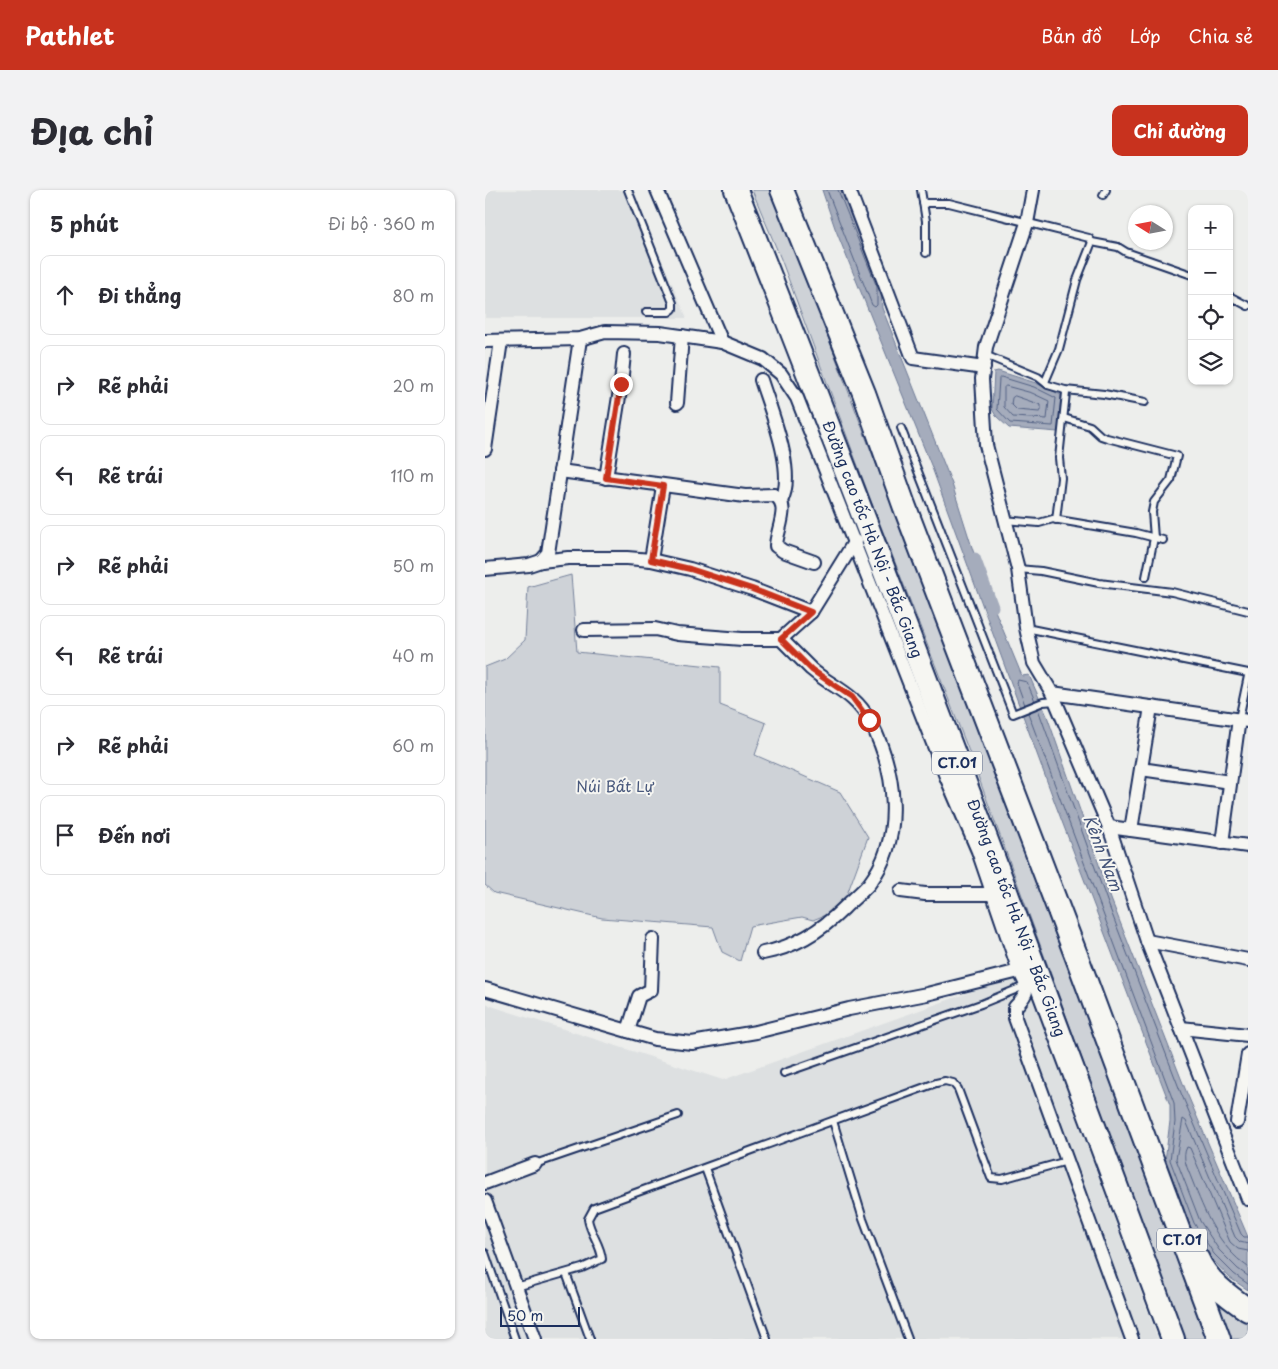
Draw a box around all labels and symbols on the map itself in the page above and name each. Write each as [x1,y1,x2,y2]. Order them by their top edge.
north arrow [1128,205,1173,250]
route end [610,373,633,396]
street label: Đường cao tốc Hà Nội - Bắc Giang [817,417,930,661]
route start [858,709,881,732]
road number: CT.01 [932,752,982,774]
park label: Núi Bất Lự [576,774,655,797]
street label: Đường cao tốc Hà Nội - Bắc Giang [962,795,1073,1040]
water label: Kênh Nam [1078,811,1130,895]
road number: CT.01 [1157,1228,1207,1252]
scale bar [500,1304,580,1327]

